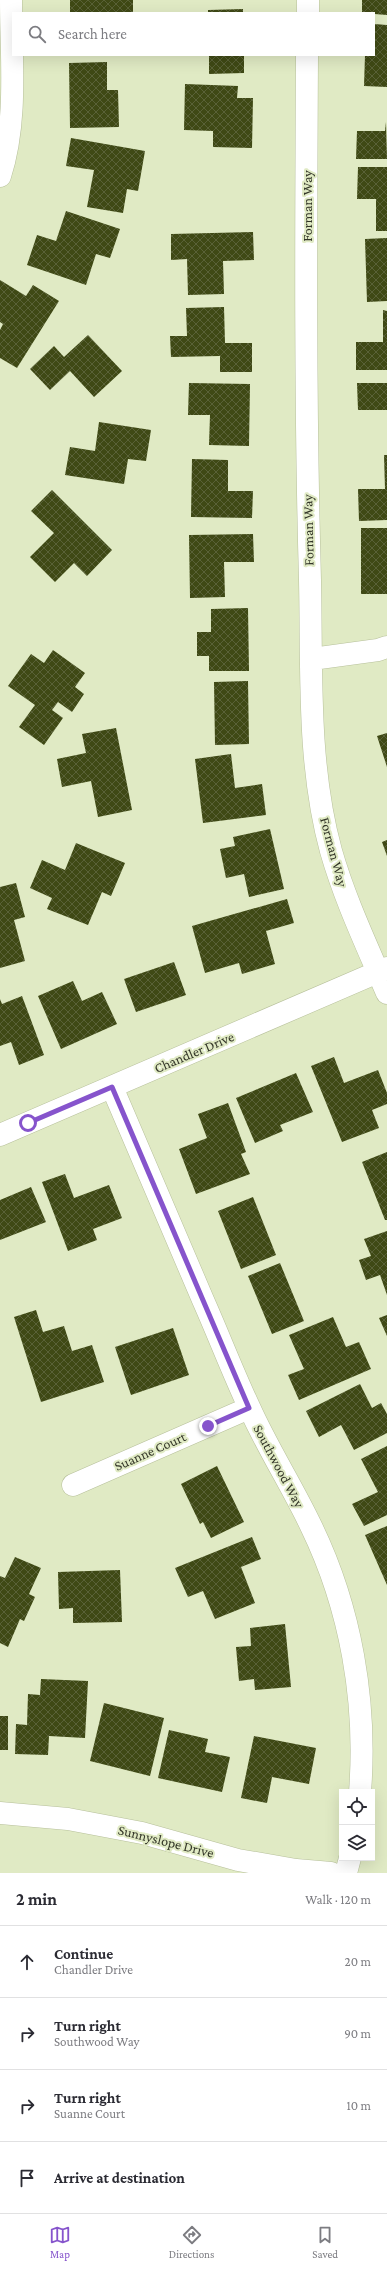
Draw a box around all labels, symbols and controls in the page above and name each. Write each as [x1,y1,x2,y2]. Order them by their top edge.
search box [12,12,375,56]
icon: search [26,23,48,45]
text: Search here [58,26,127,42]
street label: Forman Way [299,170,315,242]
street label: Forman Way [299,494,317,566]
street label: Forman Way [317,815,351,889]
street label: Chandler Drive [152,1028,236,1076]
route start [19,1114,37,1132]
route end [199,1417,217,1435]
street label: Southwood Way [250,1422,308,1511]
street label: Suanne Court [112,1428,188,1474]
map controls [339,1789,375,1861]
button: locate [339,1789,375,1825]
street label: Sunnyslope Drive [117,1821,215,1861]
button: layers [339,1825,375,1861]
text: 2 min [16,1890,57,1909]
text: Walk · 120 m [305,1892,371,1907]
text: Continue [54,1946,113,1962]
icon: ahead [16,1951,38,1973]
text: 20 m [345,1954,371,1969]
text: Chandler Drive [54,1962,133,1977]
text: Turn right [54,2018,121,2034]
icon: right [16,2023,38,2045]
text: 90 m [344,2026,371,2041]
text: Southwood Way [54,2034,140,2049]
text: Turn right [54,2090,121,2106]
icon: right [16,2095,38,2117]
text: 10 m [346,2098,371,2113]
text: Suanne Court [54,2106,125,2121]
icon: arrive [16,2167,38,2189]
text: Arrive at destination [54,2170,185,2186]
tab: Map [49,2224,71,2260]
tab: Directions [169,2224,214,2260]
tab: Saved [312,2224,338,2260]

